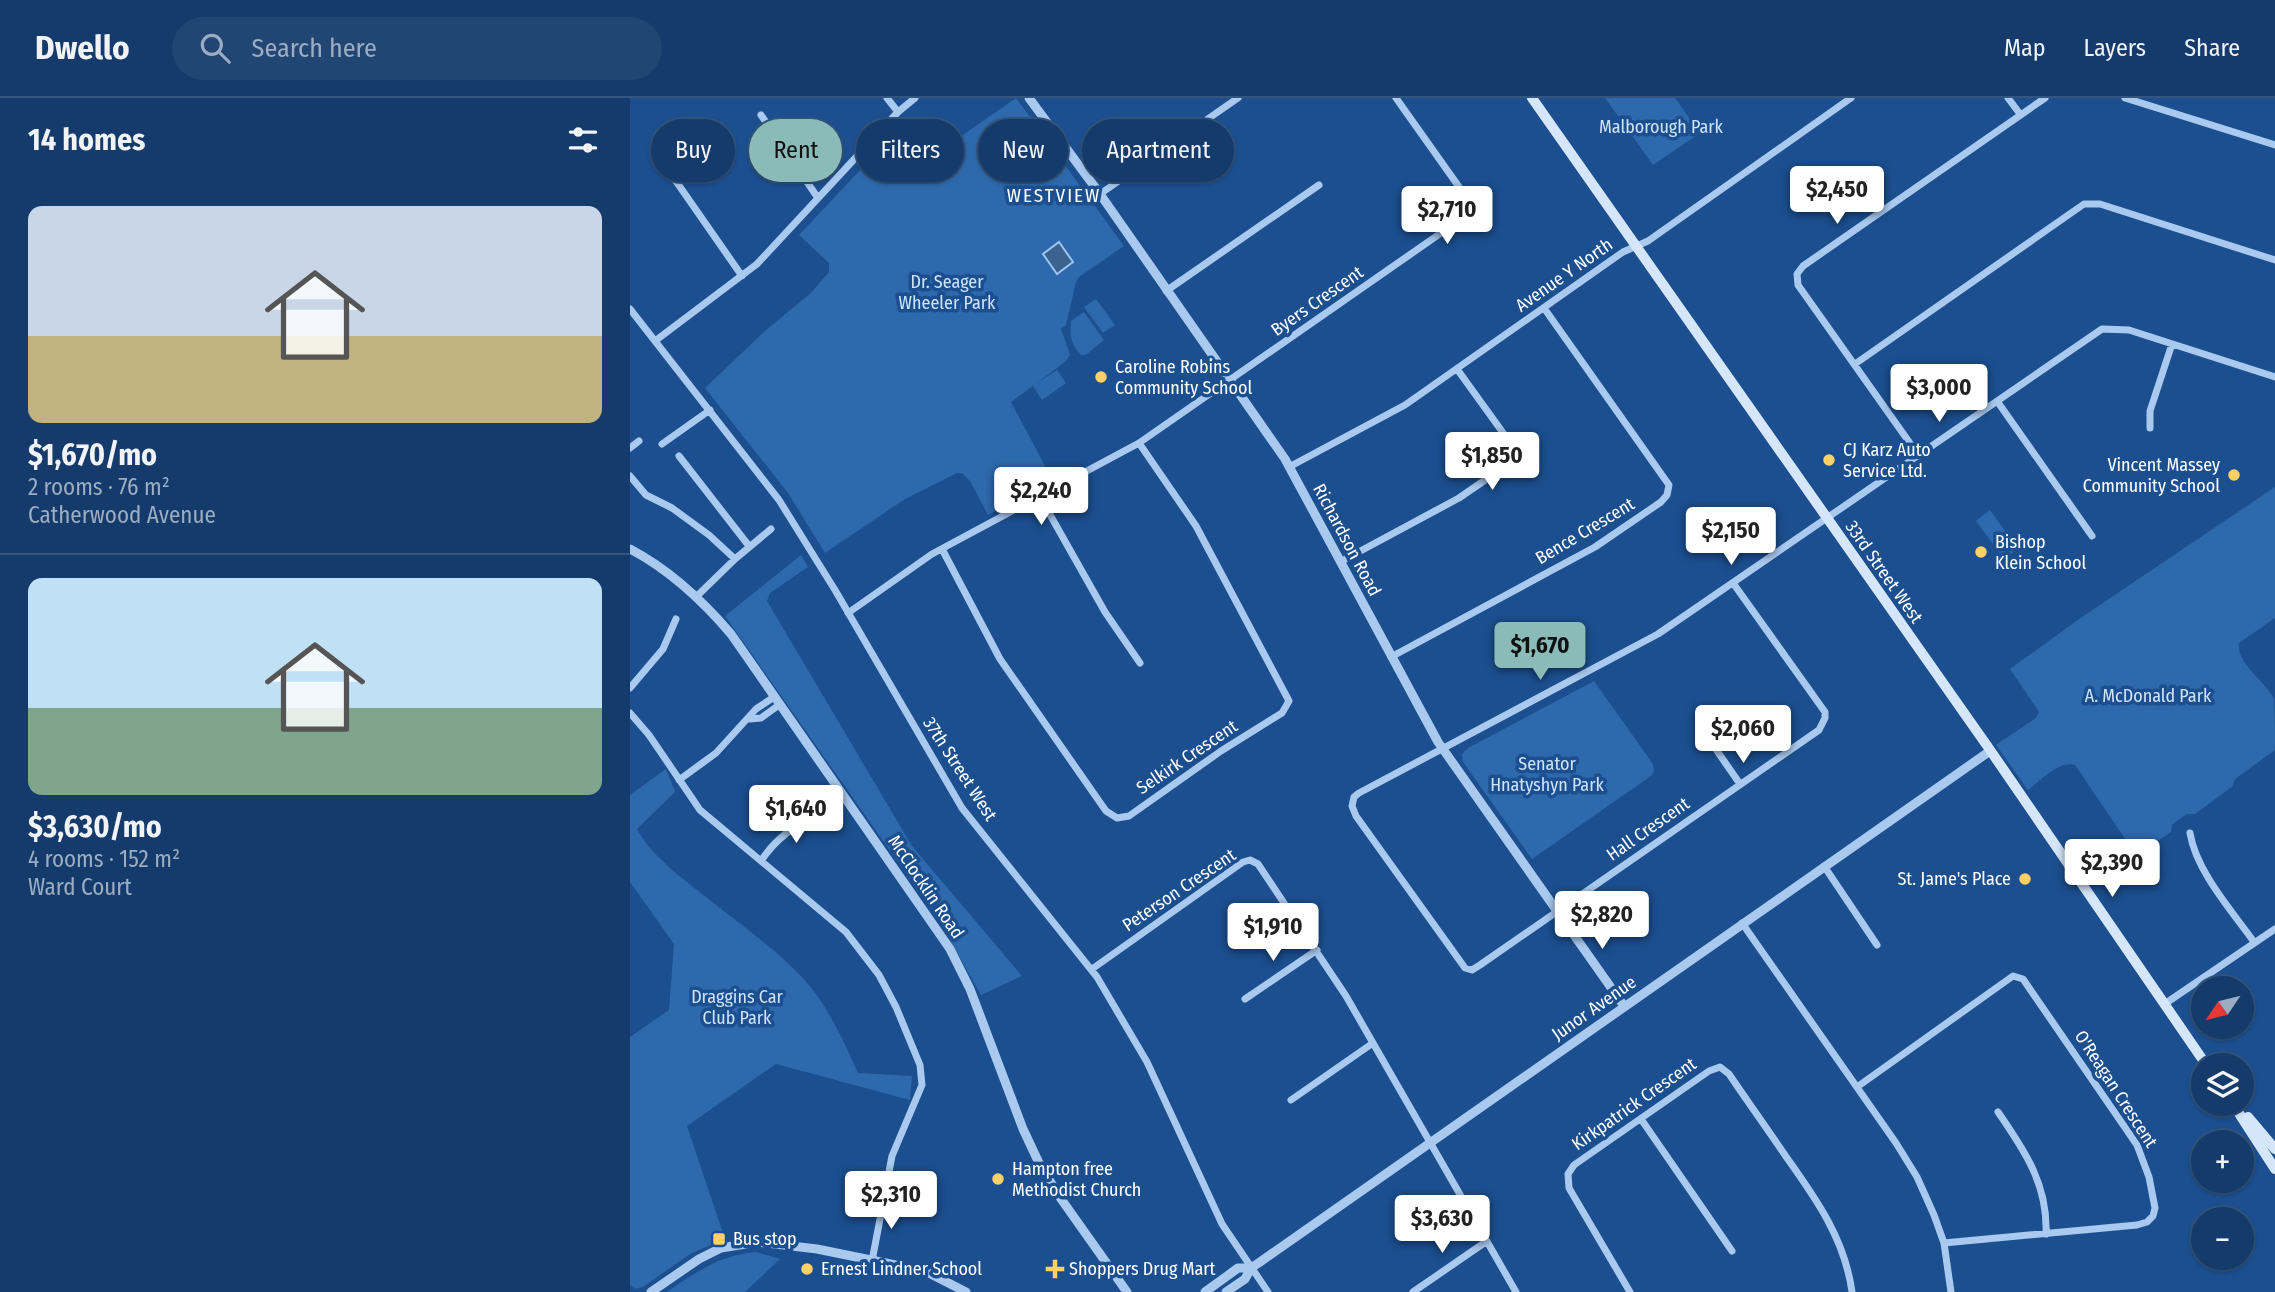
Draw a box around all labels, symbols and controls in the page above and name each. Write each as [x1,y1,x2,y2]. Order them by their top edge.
search box [172,17,662,80]
text: Dwello [35,28,130,68]
icon: search [196,29,234,67]
text: Search here [252,33,377,64]
text: Map [2004,34,2046,62]
text: Layers [2084,34,2146,62]
text: Share [2184,34,2240,62]
park label: Malborough Park [1599,116,1724,138]
chip: Buy [651,119,735,182]
chip: Rent [749,119,842,182]
chip: Filters [856,119,964,182]
chip: New [978,119,1068,182]
chip: Apartment [1082,119,1234,182]
icon: filters [564,121,602,159]
text: 14 homes [28,122,145,158]
pin: $2,450 [1780,166,1894,226]
text: $2,450 [1806,175,1868,203]
district label: WESTVIEW [1007,184,1101,207]
pin: $2,710 [1390,186,1504,246]
text: $2,710 [1417,195,1477,223]
street label: Avenue Y North [1511,233,1617,317]
icon: home [252,252,378,378]
street label: Byers Crescent [1267,261,1367,341]
park label: Dr. Seager Wheeler Park [899,271,996,314]
place label: Caroline Robins Community School [1115,356,1253,399]
pin: $3,000 [1882,364,1996,424]
marker: Caroline Robins Community School [1093,369,1109,385]
text: $3,000 [1907,373,1971,401]
pin: $1,850 [1435,432,1549,492]
text: $1,670/mo [28,437,157,473]
place label: CJ Karz Auto Service Ltd. [1843,439,1931,482]
text: $1,850 [1461,441,1523,469]
marker: CJ Karz Auto Service Ltd. [1821,452,1837,468]
place label: Vincent Massey Community School [2083,454,2220,497]
marker: Vincent Massey Community School [2226,467,2242,483]
pin: $2,240 [984,468,1098,527]
text: 2 rooms · 76 m² [28,473,170,501]
text: $2,240 [1010,476,1072,504]
street label: Richardson Road [1308,480,1386,600]
street label: Bence Crescent [1532,493,1639,569]
text: Catherwood Avenue [28,501,216,529]
pin: $2,150 [1674,508,1788,567]
text: $2,150 [1702,516,1760,544]
street label: 33rd Street West [1841,516,1928,628]
place label: Bishop Klein School [1995,531,2086,574]
marker: Bishop Klein School [1973,544,1989,560]
pin: $1,670 [1483,622,1597,682]
icon: home [252,624,378,750]
text: $1,670 [1510,631,1570,659]
park label: A. McDonald Park [2085,685,2212,707]
pin: $2,060 [1686,706,1800,765]
street label: 37th Street West [918,713,1002,825]
text: $2,060 [1711,714,1775,742]
street label: Selkirk Crescent [1132,715,1242,799]
park label: Senator Hnatyshyn Park [1490,753,1604,796]
pin: $1,640 [739,786,853,845]
street label: Hall Crescent [1602,792,1694,866]
text: $1,640 [765,794,827,822]
text: $3,630/mo [28,809,162,845]
street label: McClocklin Road [883,831,969,943]
pin: $2,390 [2055,840,2169,899]
street label: Peterson Crescent [1118,844,1240,936]
text: 4 rooms · 152 m² [28,845,180,873]
text: $2,390 [2081,848,2143,876]
place label: St. Jame's Place [1897,868,2011,890]
marker: St. Jame's Place [2017,871,2033,887]
text: Ward Court [28,873,132,901]
pin: $2,820 [1545,892,1659,951]
text: $2,820 [1571,900,1633,928]
pin: $1,910 [1216,904,1330,963]
text: $1,910 [1244,912,1302,940]
street label: Junor Avenue [1548,971,1640,1045]
north arrow [2191,976,2254,1040]
map controls [2191,976,2254,1270]
park label: Draggins Car Club Park [691,986,784,1029]
street label: O'Reagan Crescent [2070,1026,2162,1152]
street label: Kirkpatrick Crescent [1568,1053,1701,1155]
button: layers [2191,1053,2254,1116]
button: + [2191,1130,2254,1193]
place label: Hampton free Methodist Church [1012,1158,1141,1201]
marker: Hampton free Methodist Church [990,1171,1006,1187]
pin: $2,310 [834,1172,948,1231]
text: $2,310 [861,1180,921,1208]
pin: $3,630 [1385,1196,1499,1255]
text: $3,630 [1411,1204,1473,1232]
button: − [2191,1207,2254,1270]
place label: Bus stop [733,1228,797,1250]
marker: Bus stop [711,1231,727,1247]
place label: Ernest Lindner School [821,1258,982,1280]
place label: Shoppers Drug Mart [1069,1258,1216,1280]
marker: Ernest Lindner School [799,1261,815,1277]
marker: Shoppers Drug Mart [1047,1261,1063,1277]

